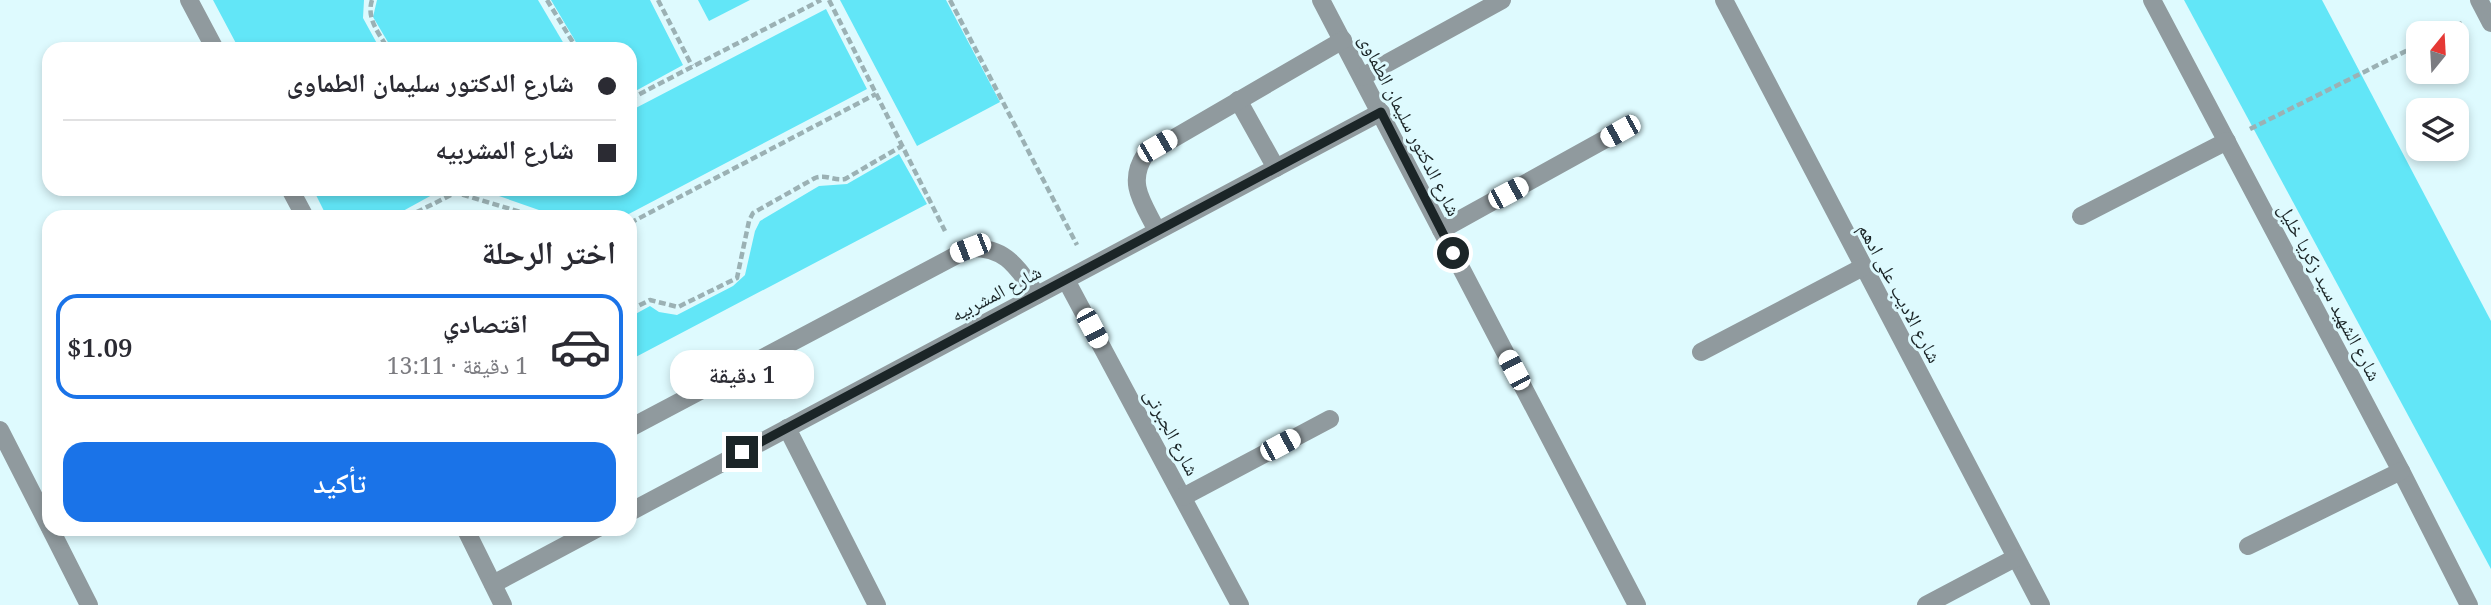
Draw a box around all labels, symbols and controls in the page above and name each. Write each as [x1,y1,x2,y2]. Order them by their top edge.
north arrow [2406,21,2469,84]
map controls [2406,21,2469,161]
street label: شارع الدكتور سليمان الطماوى [1353,30,1467,220]
text: شارع الدكتور سليمان الطماوى [287,64,574,100]
button: layers [2406,98,2469,161]
car [1597,112,1644,150]
car [1134,126,1181,166]
text: شارع المشربيه [435,131,574,167]
car [1485,174,1532,212]
street label: شارع الشهيد سيد زكريا خليل [2272,199,2388,385]
street label: شارع الاديب على ادهم [1852,219,1948,367]
text: اختر الرحلة [481,230,616,273]
car [947,231,994,265]
route start [1437,237,1469,269]
street label: شارع المشربيه [946,258,1046,328]
text: اقتصادي [443,305,528,341]
car [1073,305,1112,351]
icon: car [549,315,612,378]
text: $1.09 [67,329,133,365]
car [1495,347,1534,393]
text: 1 دقيقة · 13:11 [387,349,528,381]
callout: 1 دقيقة [670,350,814,400]
text: 1 دقيقة [709,358,775,390]
street label: شارع الجبرتى [1138,384,1206,480]
car [1257,426,1304,464]
route end [726,436,758,468]
button: تأكيد [63,442,616,522]

